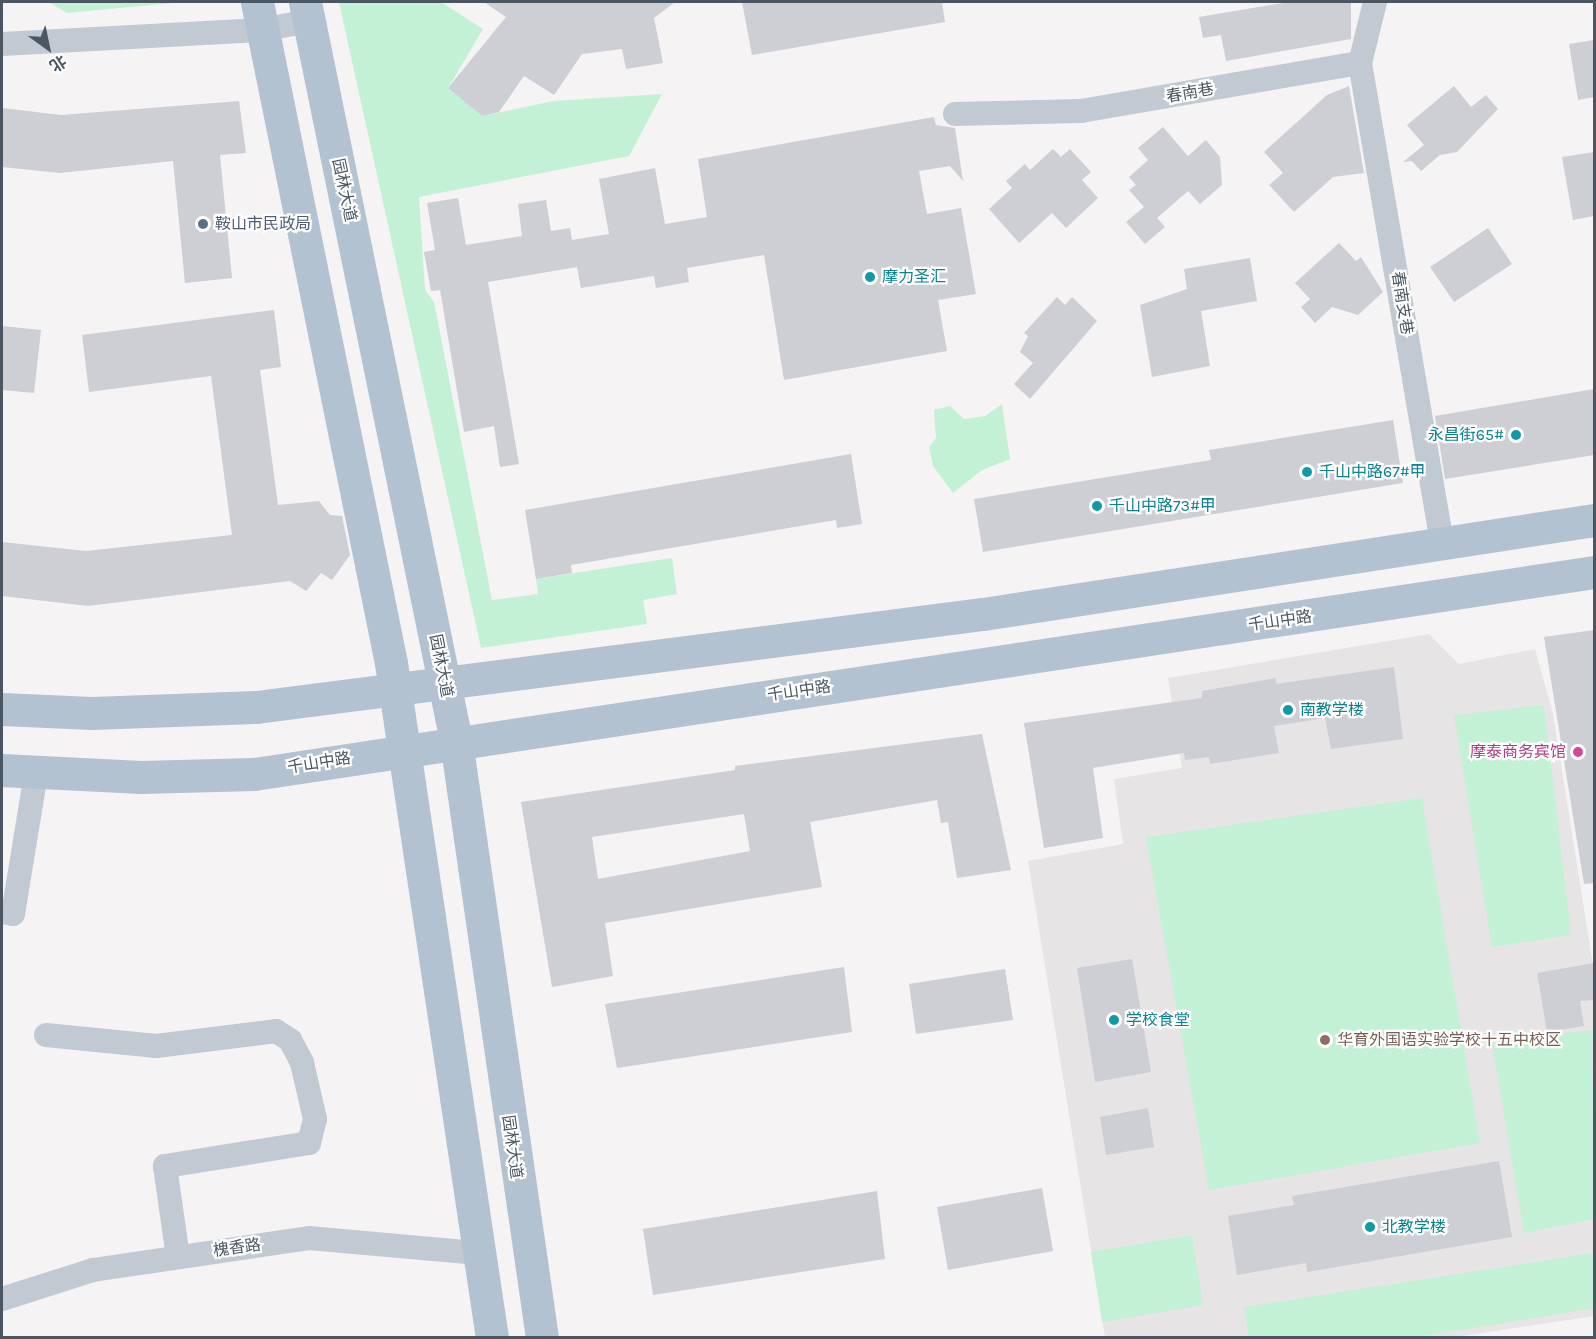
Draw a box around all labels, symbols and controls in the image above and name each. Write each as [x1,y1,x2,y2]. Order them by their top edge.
north arrow [18,18,78,78]
text: 北 [46,51,70,76]
street label: 春南巷 [1165,79,1215,107]
street label: 园林大道 [328,157,360,223]
place label: 鞍山市民政局 [215,214,311,234]
marker: 鞍山市民政局 [196,217,210,231]
place label: 摩力圣汇 [882,267,946,287]
marker: 摩力圣汇 [863,270,877,284]
street label: 春南支巷 [1388,270,1416,336]
place label: 永昌街65# [1428,425,1504,445]
marker: 永昌街65# [1509,428,1523,442]
place label: 千山中路67#甲 [1319,462,1426,482]
marker: 千山中路67#甲 [1300,465,1314,479]
place label: 千山中路73#甲 [1109,496,1216,516]
marker: 千山中路73#甲 [1090,499,1104,513]
street label: 千山中路 [1247,607,1313,635]
street label: 园林大道 [425,633,457,699]
street label: 千山中路 [766,677,832,705]
place label: 南教学楼 [1300,700,1364,720]
marker: 南教学楼 [1281,703,1295,717]
place label: 摩泰商务宾馆 [1470,742,1566,762]
marker: 摩泰商务宾馆 [1571,745,1585,759]
street label: 千山中路 [286,749,352,777]
place label: 学校食堂 [1126,1010,1190,1030]
marker: 学校食堂 [1107,1013,1121,1027]
place label: 华育外国语实验学校十五中校区 [1337,1030,1561,1050]
marker: 华育外国语实验学校十五中校区 [1318,1033,1332,1047]
street label: 园林大道 [498,1114,526,1180]
place label: 北教学楼 [1382,1217,1446,1237]
marker: 北教学楼 [1363,1220,1377,1234]
street label: 槐香路 [212,1235,262,1261]

